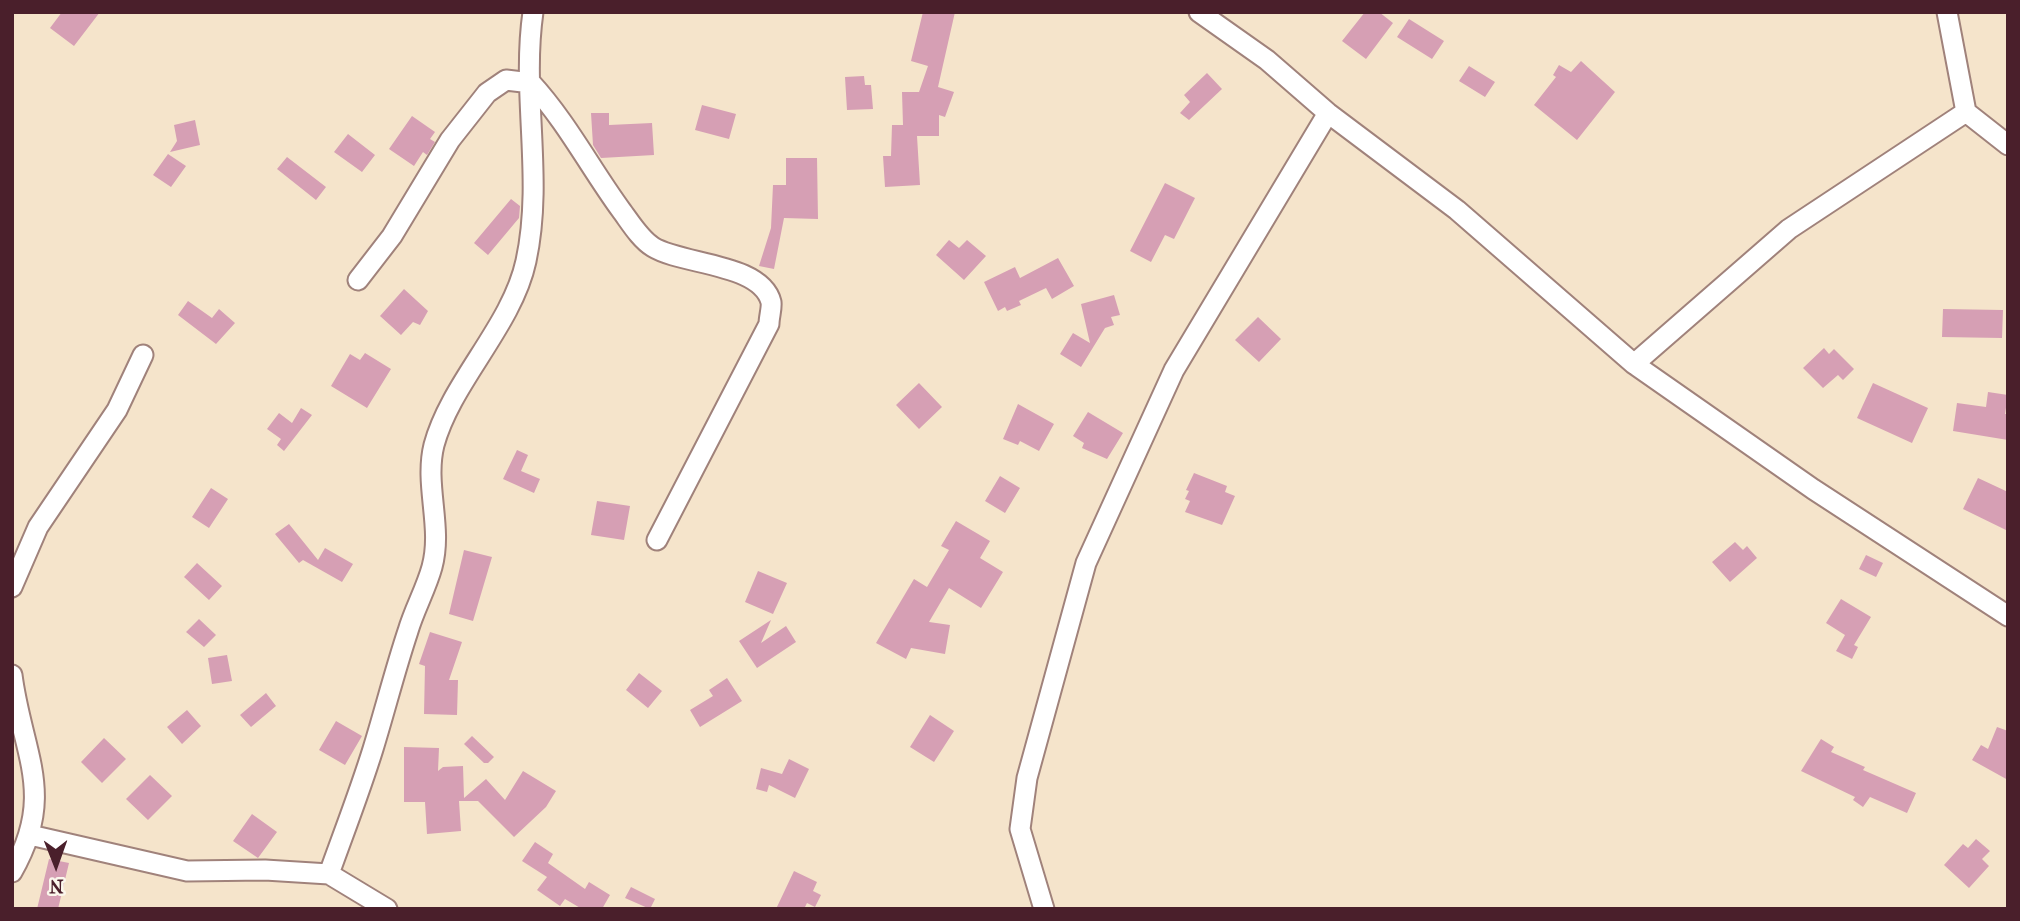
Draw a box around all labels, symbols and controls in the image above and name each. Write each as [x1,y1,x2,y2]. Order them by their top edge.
north arrow [21,830,91,900]
text: N [49,875,64,897]

